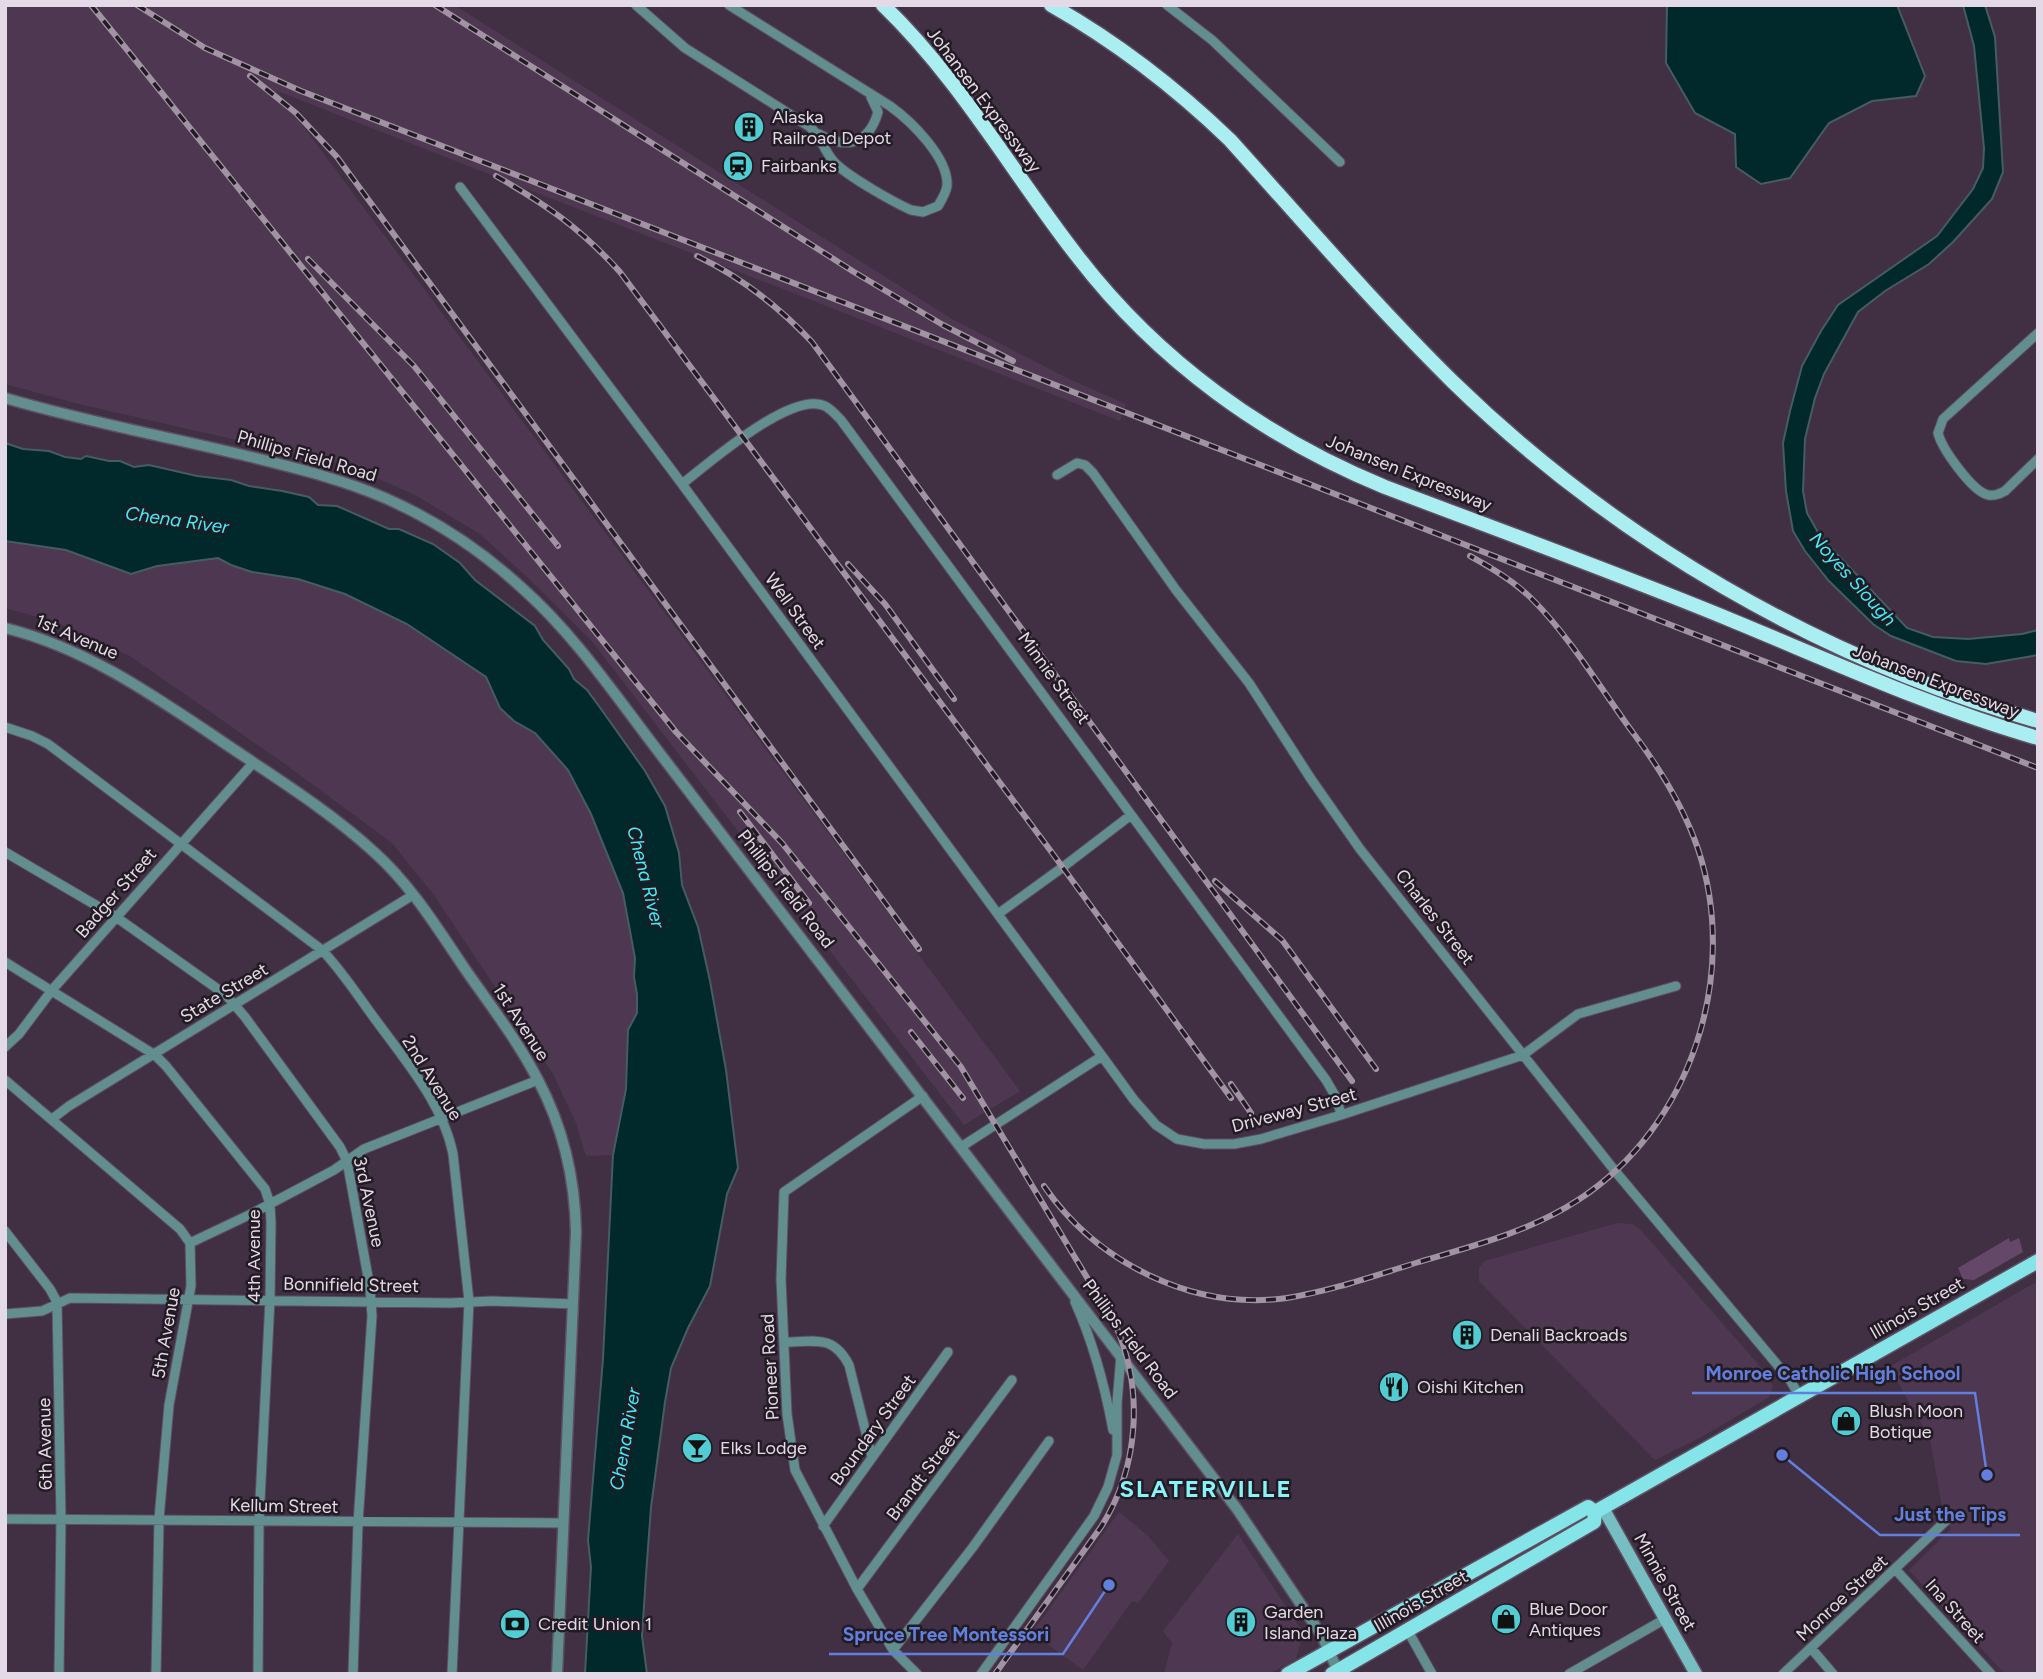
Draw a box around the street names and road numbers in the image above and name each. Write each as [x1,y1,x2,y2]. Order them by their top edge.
street label: Johansen Expressway [922,23,1046,178]
street label: Phillips Field Road [235,426,379,486]
street label: Johansen Expressway [1323,430,1495,516]
street label: Well Street [760,568,830,654]
street label: 1st Avenue [32,610,122,664]
street label: Minnie Street [1013,628,1095,728]
street label: Johansen Expressway [1850,639,2023,723]
street label: Phillips Field Road [733,825,839,953]
street label: Badger Street [71,843,161,943]
street label: Charles Street [1391,865,1479,969]
street label: State Street [176,958,272,1028]
street label: 1st Avenue [488,979,554,1065]
street label: 2nd Avenue [397,1031,467,1125]
street label: Driveway Street [1229,1083,1359,1137]
street label: 3rd Avenue [349,1155,389,1249]
street label: 4th Avenue [243,1209,265,1303]
street label: Illinois Street [1866,1272,1968,1344]
street label: Bonnifield Street [283,1273,419,1297]
street label: Phillips Field Road [1078,1275,1182,1403]
street label: 5th Avenue [147,1285,185,1380]
street label: Pioneer Road [756,1313,784,1421]
street label: Boundary Street [825,1370,921,1490]
street label: 6th Avenue [33,1397,57,1490]
street label: Brandt Street [882,1425,965,1525]
street label: Kellum Street [229,1494,339,1518]
street label: Minnie Street [1629,1529,1701,1635]
street label: Monroe Street [1792,1550,1892,1646]
street label: Illinois Street [1370,1565,1472,1637]
street label: Ina Street [1920,1574,1990,1648]

